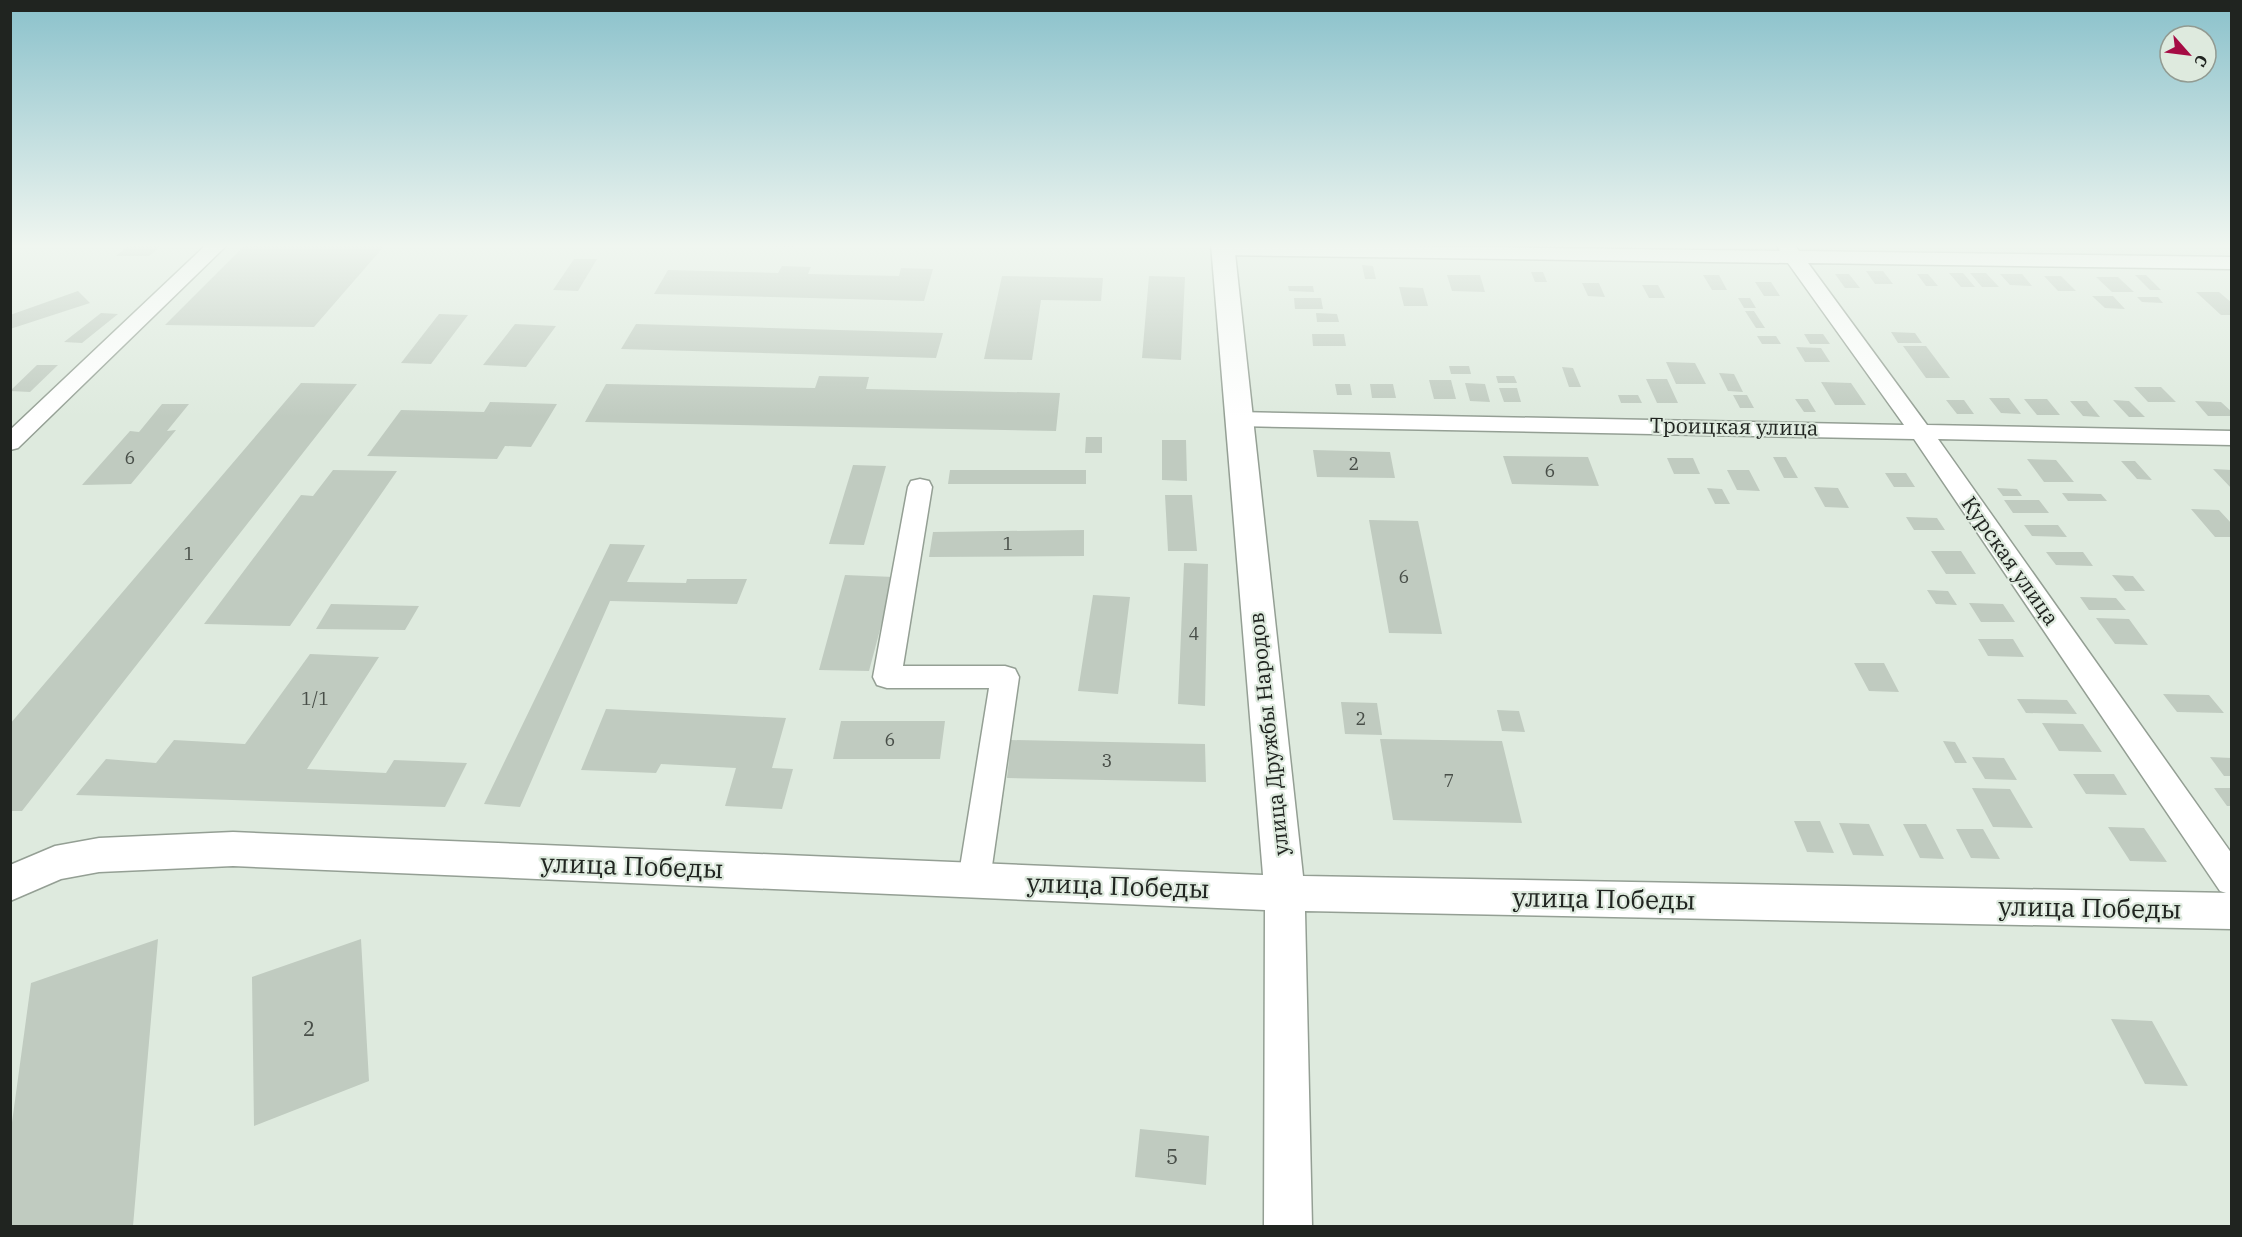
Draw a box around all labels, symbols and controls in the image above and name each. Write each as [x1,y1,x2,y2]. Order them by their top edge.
north arrow [2158,24,2218,84]
text: С [2190,52,2213,70]
street label: Троицкая улица [1649,411,1819,441]
house number: 6 [125,446,135,469]
house number: 2 [1349,452,1359,475]
house number: 6 [1545,459,1555,482]
street label: Курская улица [1956,490,2066,631]
house number: 1 [1003,532,1013,555]
house number: 1 [184,542,194,565]
house number: 6 [1399,565,1409,588]
street label: улица Дружбы Народов [1241,611,1295,857]
house number: 4 [1189,622,1199,645]
house number: 1/1 [301,687,329,710]
house number: 2 [1356,707,1366,730]
house number: 6 [885,728,895,751]
house number: 3 [1102,749,1112,772]
house number: 7 [1444,769,1454,792]
street label: улица Победы [540,845,724,885]
street label: улица Победы [1026,865,1210,905]
street label: улица Победы [1512,879,1696,917]
street label: улица Победы [1998,888,2182,926]
house number: 2 [303,1014,315,1042]
house number: 5 [1166,1142,1178,1170]

